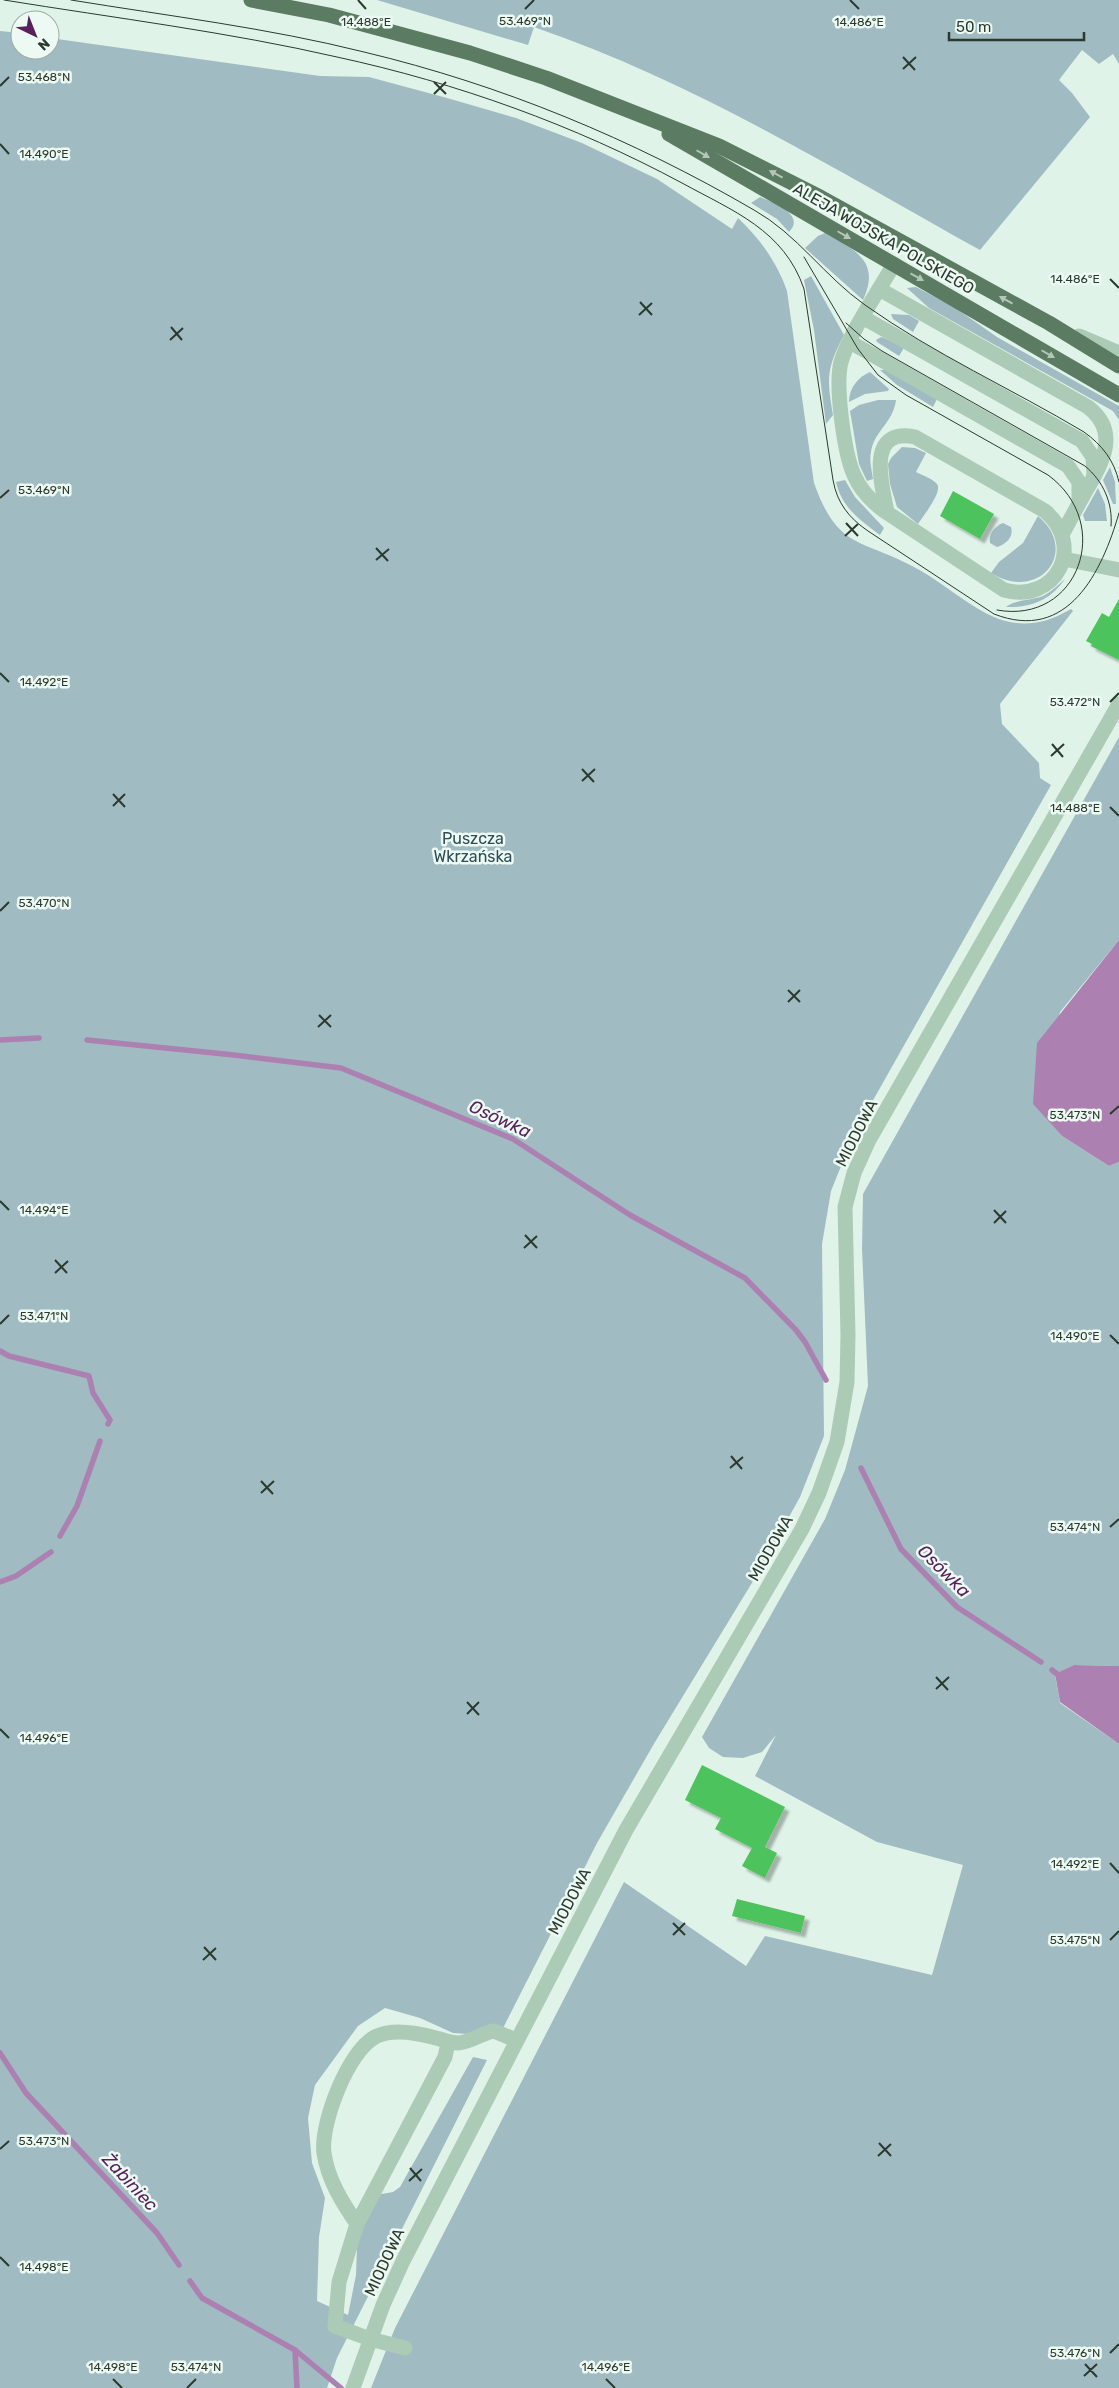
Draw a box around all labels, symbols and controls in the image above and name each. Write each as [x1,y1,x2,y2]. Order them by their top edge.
north arrow [10,10,60,60]
scale bar [949,10,1084,42]
text: 53.469°N [499,14,551,28]
text: 14.488°E [341,15,391,29]
text: 14.486°E [834,15,884,29]
text: 50 m [956,18,991,36]
text: N [34,34,53,54]
text: 53.468°N [18,70,70,84]
text: 14.490°E [19,147,69,161]
one-way arrow [696,150,710,158]
one-way arrow [770,170,783,179]
street label: ALEJA WOJSKA POLSKIEGO [790,179,978,298]
one-way arrow [836,231,851,239]
text: 14.486°E [1050,272,1100,286]
one-way arrow [910,273,924,281]
one-way arrow [999,296,1014,304]
one-way arrow [1041,350,1055,358]
text: 53.469°N [18,483,70,497]
text: 14.492°E [20,675,68,689]
text: 53.472°N [1050,695,1100,709]
text: 14.488°E [1050,801,1100,815]
park label: Puszcza Wkrzańska [434,829,512,866]
text: 53.470°N [18,896,70,910]
water label: Osówka [466,1095,535,1143]
street label: MIODOWA [831,1096,882,1170]
text: 53.473°N [1050,1108,1100,1122]
text: 14.494°E [20,1203,68,1217]
text: 53.471°N [20,1309,68,1323]
text: 14.490°E [1050,1329,1100,1343]
street label: MIODOWA [744,1512,797,1584]
text: 53.474°N [1050,1520,1100,1534]
water label: Osówka [913,1540,975,1602]
text: 14.496°E [20,1731,68,1745]
text: 14.492°E [1051,1857,1099,1871]
street label: MIODOWA [544,1864,595,1938]
text: 53.475°N [1050,1933,1100,1947]
text: 53.473°N [19,2134,69,2148]
water label: Żabiniec [97,2148,163,2216]
street label: MIODOWA [360,2225,409,2299]
text: 14.498°E [19,2260,69,2274]
text: 53.476°N [1050,2346,1100,2360]
text: 14.498°E [88,2360,138,2374]
text: 53.474°N [171,2360,221,2374]
text: 14.496°E [582,2360,630,2374]

